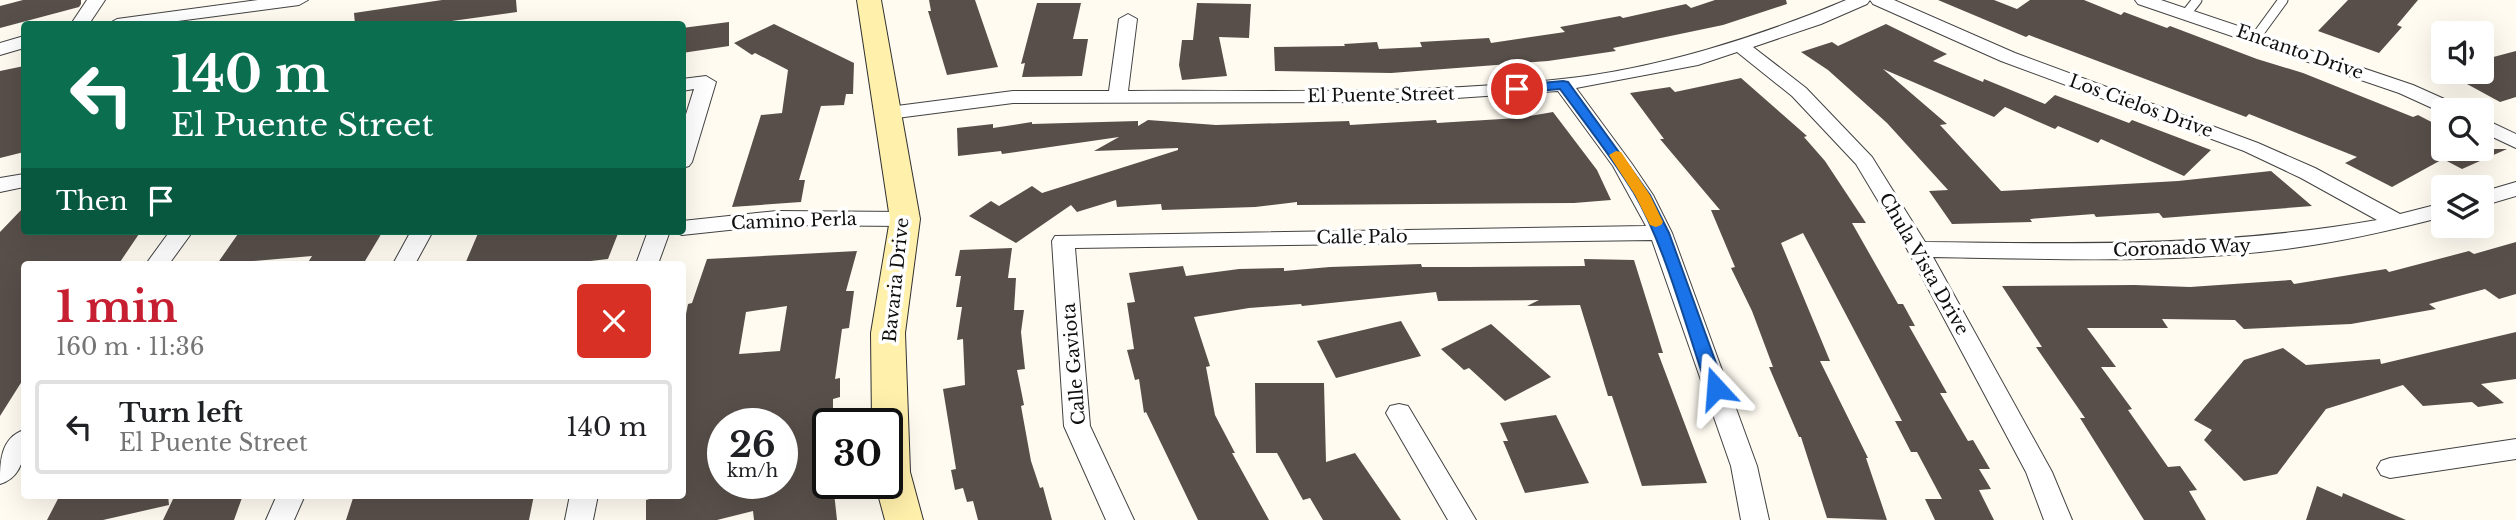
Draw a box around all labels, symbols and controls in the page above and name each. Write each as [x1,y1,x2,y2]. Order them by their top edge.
street label: Encanto Drive [2234,20,2366,84]
map controls [2431,21,2494,238]
button: sound [2431,21,2494,84]
text: 140 m [171,44,329,105]
icon: left [56,49,147,140]
pin [1487,59,1547,119]
icon: arrive [1498,70,1536,108]
street label: Los Cielos Drive [2066,70,2216,142]
street label: El Puente Street [1307,83,1455,107]
button: search [2431,98,2494,161]
text: El Puente Street [171,105,434,145]
button: layers [2431,175,2494,238]
icon: arrive [142,182,180,220]
text: Then [56,185,128,217]
street label: Chula Vista Drive [1874,189,1974,339]
street label: Camino Perla [731,208,857,234]
street label: Bavaria Drive [879,217,913,343]
street label: Calle Palo [1316,225,1408,249]
street label: Coronado Way [2113,235,2252,261]
text: 1 min [56,281,178,333]
button: close [577,284,651,358]
street label: Calle Gaviota [1058,302,1090,426]
text: 160 m · 11:36 [56,333,205,361]
position arrow [1679,351,1753,425]
text: Turn left [119,397,243,429]
icon: left [60,408,98,446]
speed limit sign: 30 [812,408,903,499]
text: 140 m [566,411,647,443]
text: 26 [729,423,776,466]
text: El Puente Street [119,429,308,457]
text: km/h [727,460,778,482]

